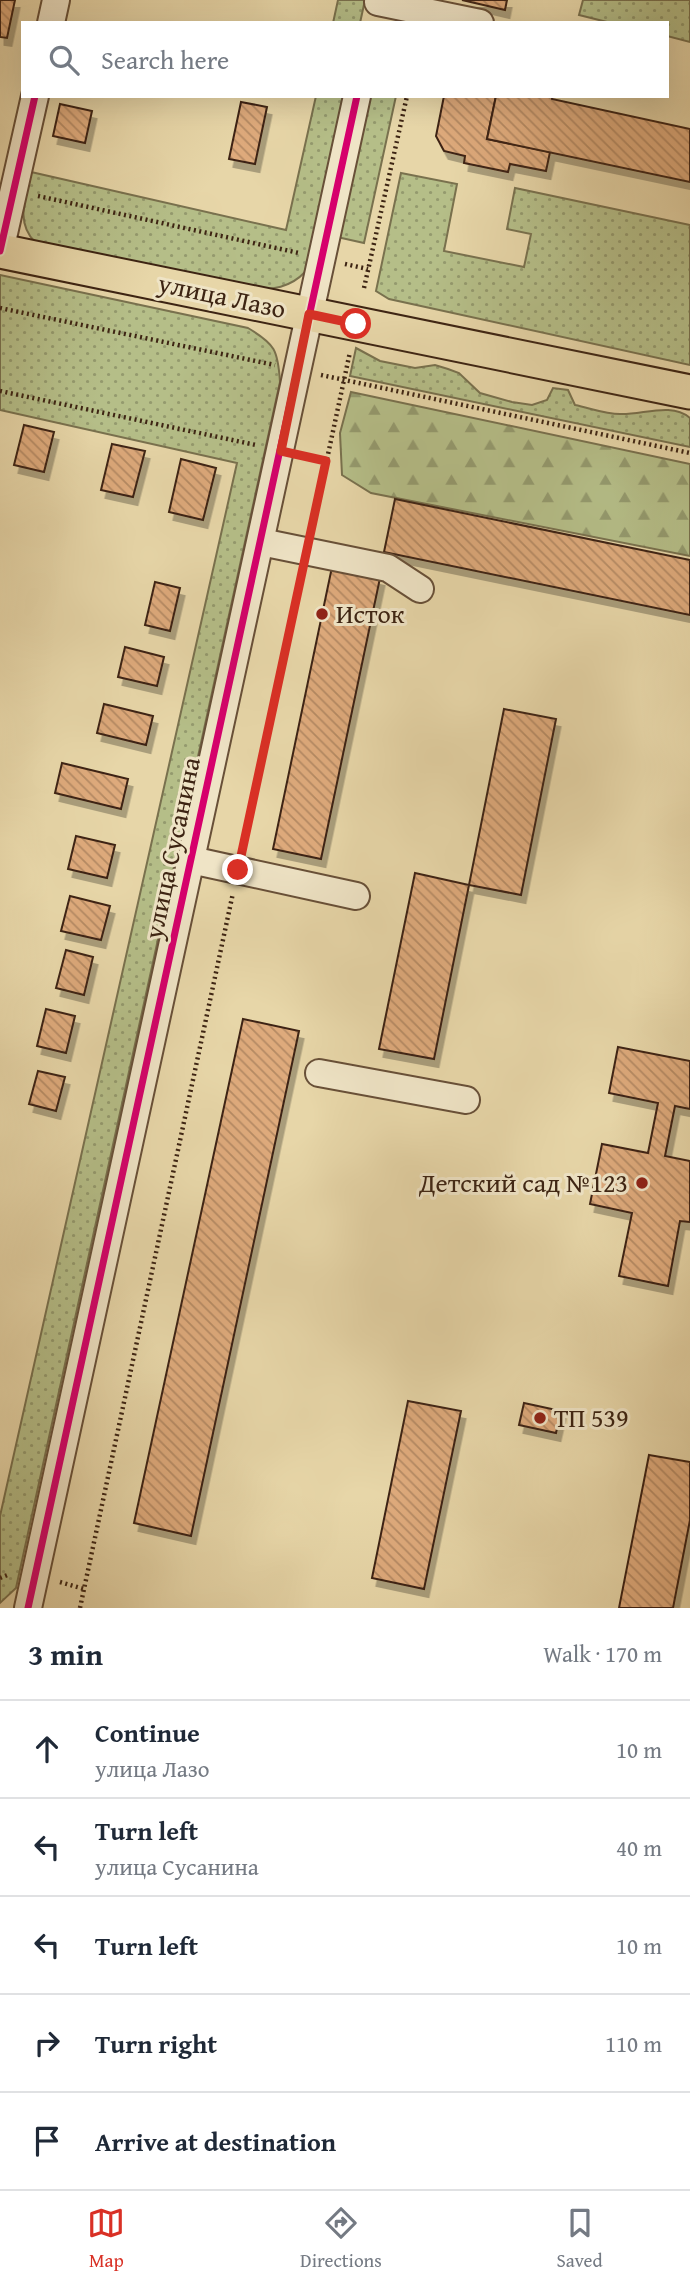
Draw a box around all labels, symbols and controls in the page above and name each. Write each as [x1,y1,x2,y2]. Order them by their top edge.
search box [21,21,669,98]
text: Search here [101,40,229,79]
icon: search [45,41,83,79]
street label: улица Лазо [154,263,289,328]
route start [340,308,371,339]
place label: Исток [336,594,405,633]
marker: Исток [314,606,330,622]
street label: улица Сусанина [133,753,210,943]
route end [222,854,253,885]
place label: Детский сад №123 [418,1163,628,1202]
marker: Детский сад №123 [634,1175,650,1191]
place label: ТП 539 [554,1398,629,1437]
marker: ТП 539 [532,1410,548,1426]
text: 3 min [28,1632,103,1676]
text: Walk · 170 m [543,1637,662,1670]
text: Continue [95,1713,200,1752]
icon: ahead [28,1730,66,1768]
text: 10 m [616,1733,662,1766]
text: улица Лазо [95,1752,209,1785]
text: Turn left [95,1811,198,1850]
icon: left [28,1828,66,1866]
text: 40 m [616,1831,662,1864]
text: улица Сусанина [95,1850,259,1883]
icon: left [28,1926,66,1964]
text: Turn left [95,1926,198,1965]
text: 10 m [616,1929,662,1962]
icon: right [28,2024,66,2062]
text: Turn right [95,2024,217,2063]
text: 110 m [605,2027,662,2060]
icon: arrive [28,2122,66,2160]
text: Arrive at destination [95,2122,336,2161]
tab: Map [87,2204,125,2274]
tab: Directions [300,2204,382,2274]
tab: Saved [557,2204,603,2274]

